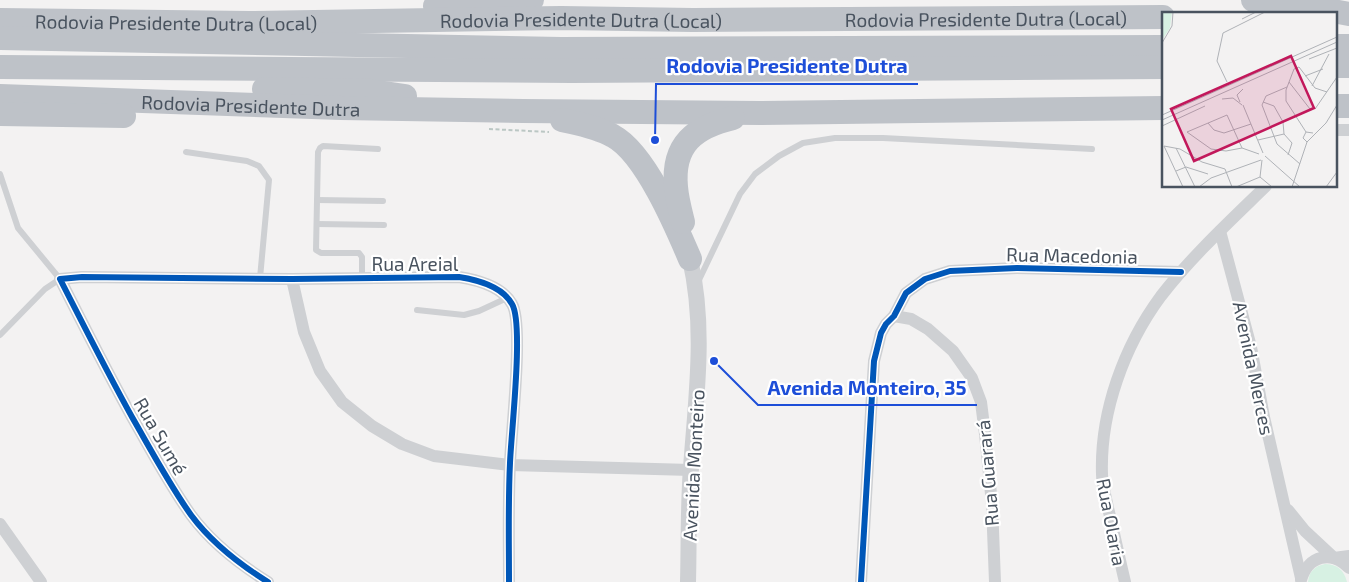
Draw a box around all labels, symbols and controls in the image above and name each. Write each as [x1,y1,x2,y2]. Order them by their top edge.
street label: Rodovia Presidente Dutra (Local) [440,6,722,32]
street label: Rodovia Presidente Dutra (Local) [845,6,1127,31]
street label: Rodovia Presidente Dutra (Local) [35,9,317,35]
inset map [1162,12,1336,188]
callout: Rodovia Presidente Dutra [656,49,918,84]
text: Rodovia Presidente Dutra [666,53,908,77]
street label: Rodovia Presidente Dutra [141,89,361,120]
street label: Rua Macedonia [1006,242,1138,268]
street label: Rua Areial [372,252,459,275]
street label: Avenida Merces [1229,299,1279,437]
callout: Avenida Monteiro, 35 [758,370,977,405]
text: Avenida Monteiro, 35 [767,375,967,399]
street label: Avenida Monteiro [678,389,708,541]
street label: Rua Sumé [130,393,192,479]
street label: Rua Guarará [971,419,1003,527]
street label: Rua Olaria [1092,476,1132,568]

